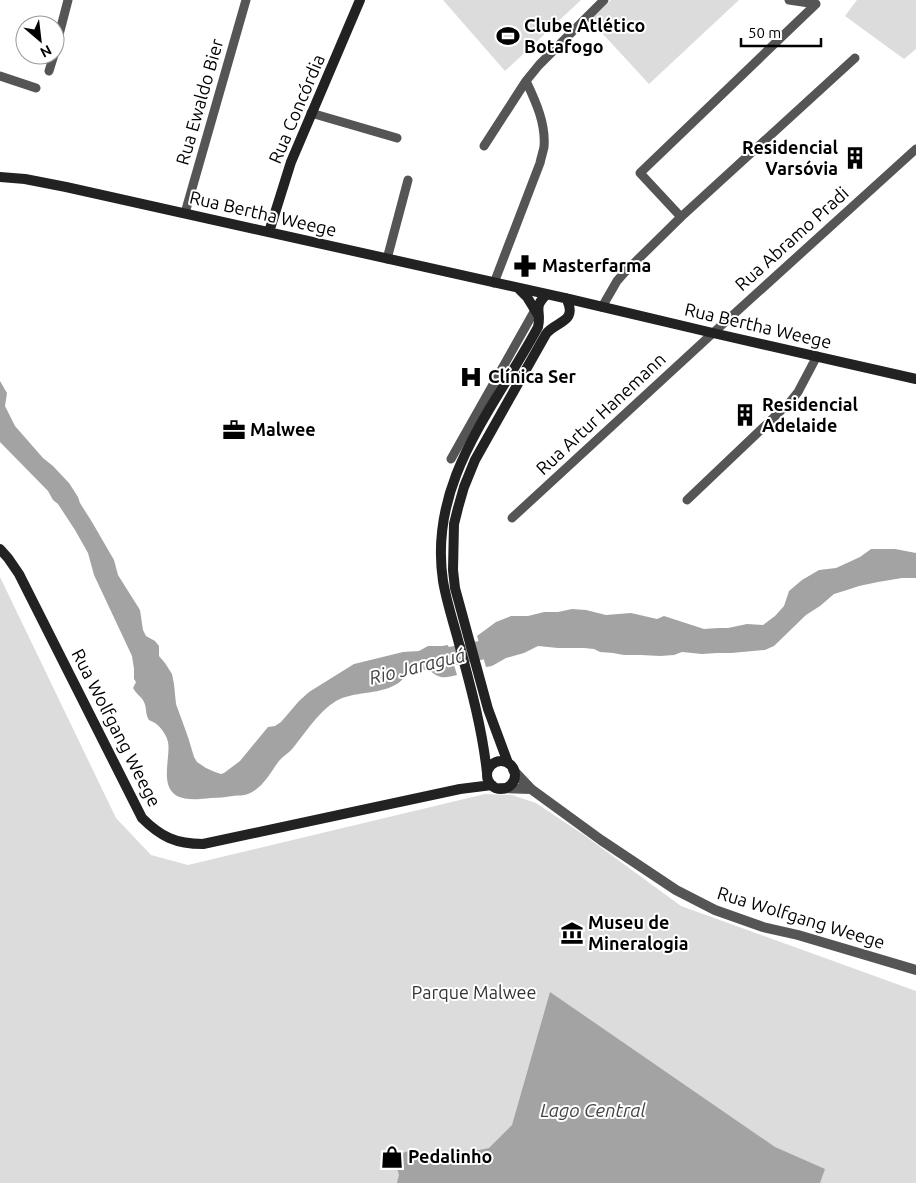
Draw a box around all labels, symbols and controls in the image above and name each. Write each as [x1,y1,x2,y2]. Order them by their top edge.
north arrow [15,15,65,65]
place label: Clube Atlético Botafogo [524,15,645,56]
scale bar [741,15,821,47]
sports icon: Clube Atlético Botafogo [495,23,521,49]
text: 50 m [748,24,781,41]
street label: Rua Ewaldo Bier [171,36,227,167]
text: N [38,42,54,61]
street label: Rua Concórdia [264,51,328,166]
place label: Residencial Varsóvia [742,137,839,178]
building icon: Residencial Varsóvia [842,145,868,171]
street label: Rua Abramo Pradi [731,182,852,294]
street label: Rua Bertha Weege [188,186,339,240]
pharmacy icon: Masterfarma [512,253,538,279]
place label: Masterfarma [542,255,651,275]
street label: Rua Bertha Weege [683,298,834,352]
street label: Rua Artur Hanemann [532,348,669,478]
hospital icon: Clínica Ser [458,364,484,390]
place label: Clínica Ser [488,366,577,386]
place label: Residencial Adelaide [762,394,859,435]
building icon: Residencial Adelaide [732,402,758,428]
office icon: Malwee [221,417,247,443]
place label: Malwee [250,419,316,439]
water label: Rio Jaraguá [367,643,467,689]
street label: Rua Wolfgang Weege [68,645,165,810]
street label: Rua Wolfgang Weege [715,882,888,952]
place label: Museu de Mineralogia [588,912,689,953]
museum icon: Museu de Mineralogia [559,920,585,946]
park label: Parque Malwee [412,982,536,1002]
water label: Lago Central [540,1099,646,1121]
shop icon: Pedalinho [379,1144,405,1170]
place label: Pedalinho [408,1146,492,1166]

